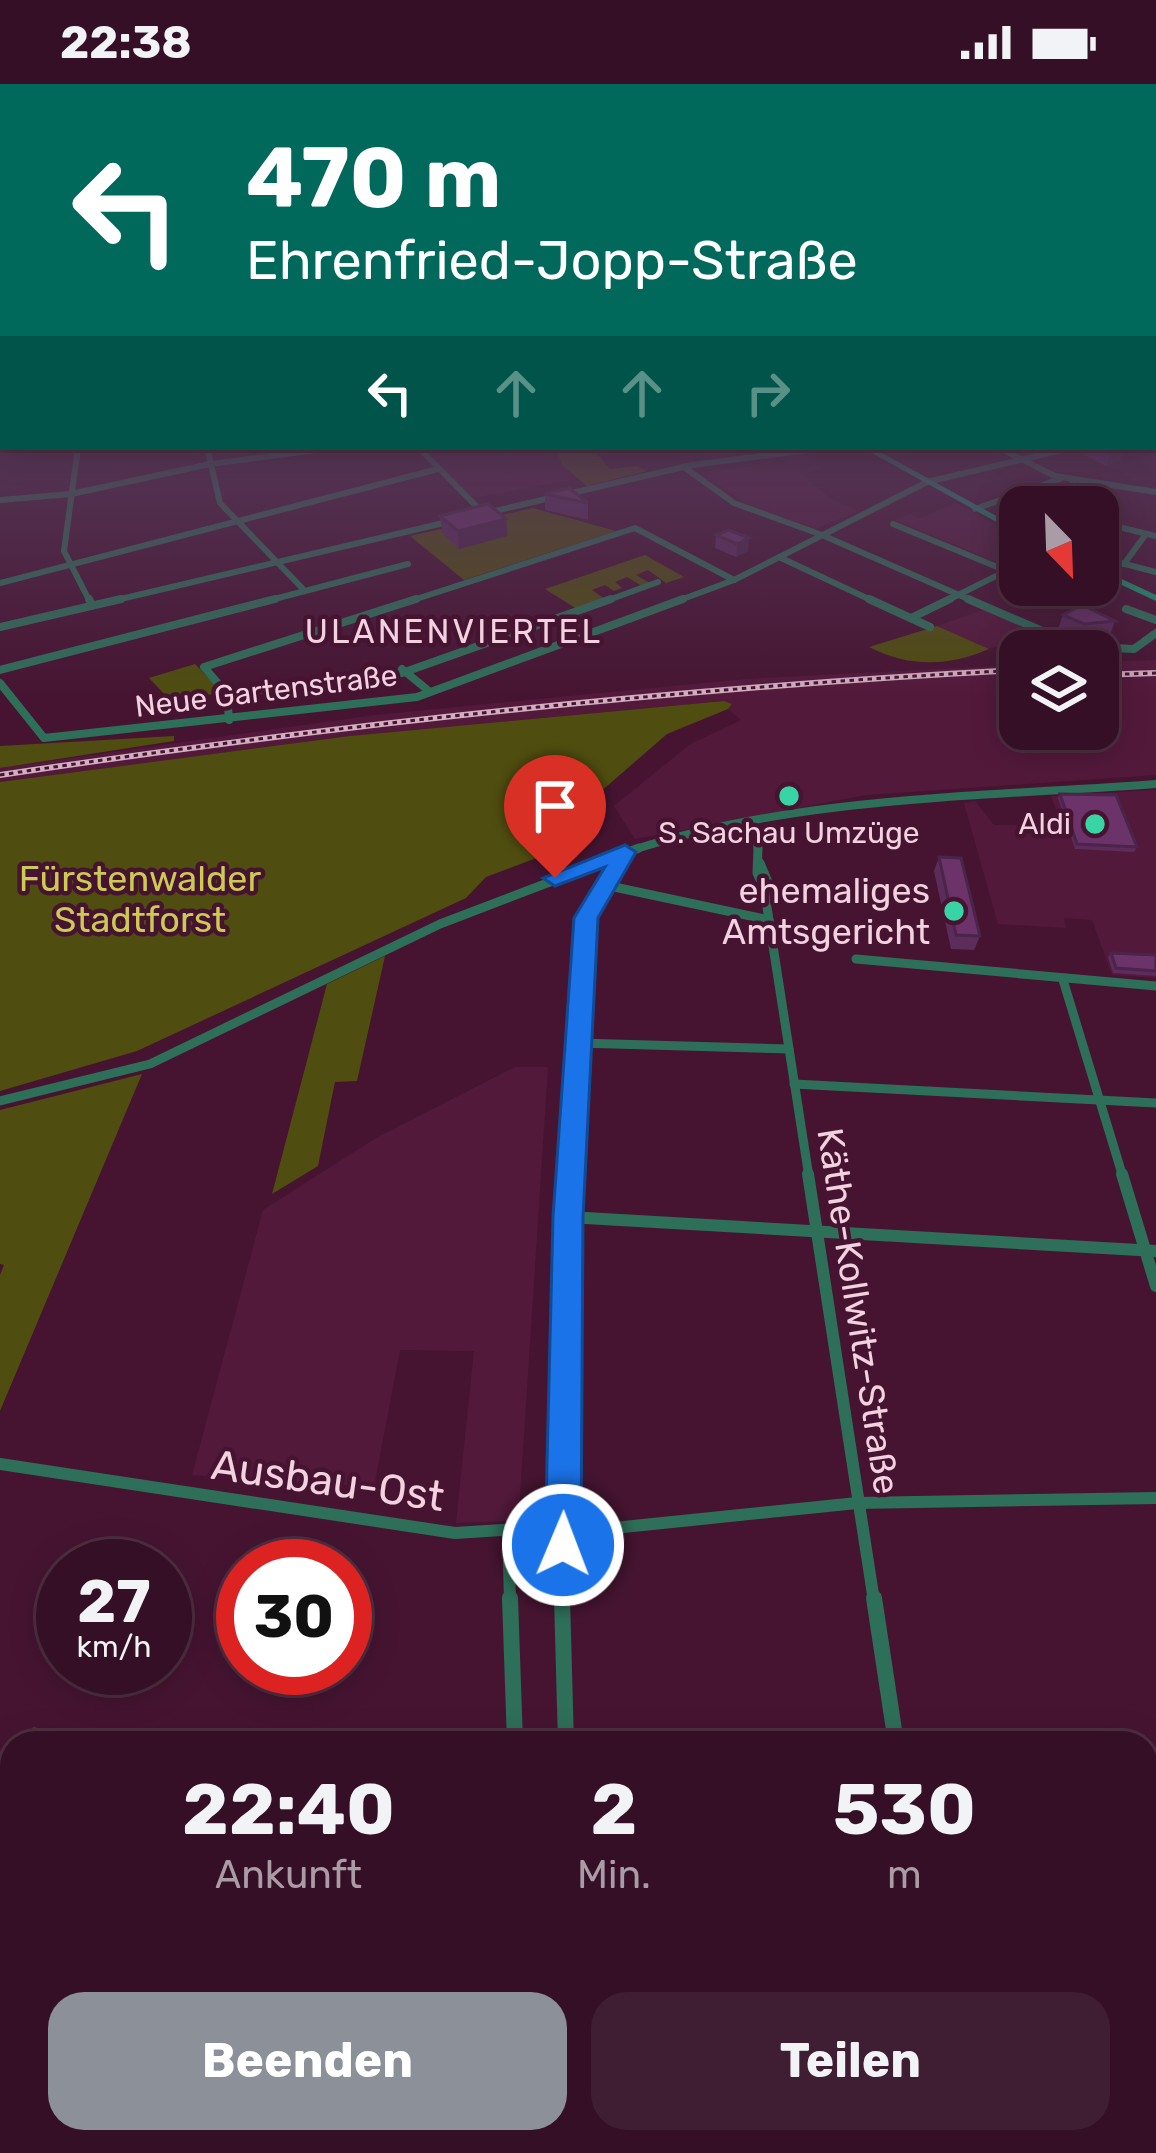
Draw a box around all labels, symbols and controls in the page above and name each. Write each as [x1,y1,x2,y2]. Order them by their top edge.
text: 22:38 [60,16,192,69]
text: 470 m [246,128,501,228]
icon: left [48,132,204,288]
text: Ehrenfried-Jopp-Straße [246,229,858,293]
icon: left [357,360,423,426]
icon: ahead [483,360,549,426]
icon: ahead [609,360,675,426]
icon: right [735,360,801,426]
north arrow [999,486,1119,606]
map controls [999,486,1119,750]
district label: ULANENVIERTEL [305,612,603,651]
button: layers [999,630,1119,750]
street label: Neue Gartenstraße [133,657,399,725]
pin [504,755,606,878]
icon: arrive [522,773,588,839]
marker: S. Sachau Umzüge [776,783,802,809]
place label: Aldi [1019,806,1071,842]
marker: Aldi [1082,811,1108,837]
place label: S. Sachau Umzüge [658,815,920,851]
park label: Fürstenwalder Stadtforst [19,857,261,941]
place label: ehemaliges Amtsgericht [722,869,930,953]
marker: ehemaliges Amtsgericht [941,898,967,924]
street label: Käthe-Kollwitz-Straße [808,1125,909,1497]
street label: Ausbau-Ost [208,1440,448,1522]
position arrow [500,1482,626,1608]
speed limit sign: 30 [216,1539,372,1695]
text: 27 [77,1566,151,1637]
text: km/h [77,1629,151,1665]
text: 22:40 [182,1767,395,1852]
text: 2 [591,1767,637,1852]
text: 530 [833,1767,976,1852]
text: Ankunft [215,1852,362,1898]
text: Min. [577,1852,651,1898]
text: m [887,1852,922,1898]
button: Beenden [48,1992,567,2130]
button: Teilen [591,1992,1110,2130]

